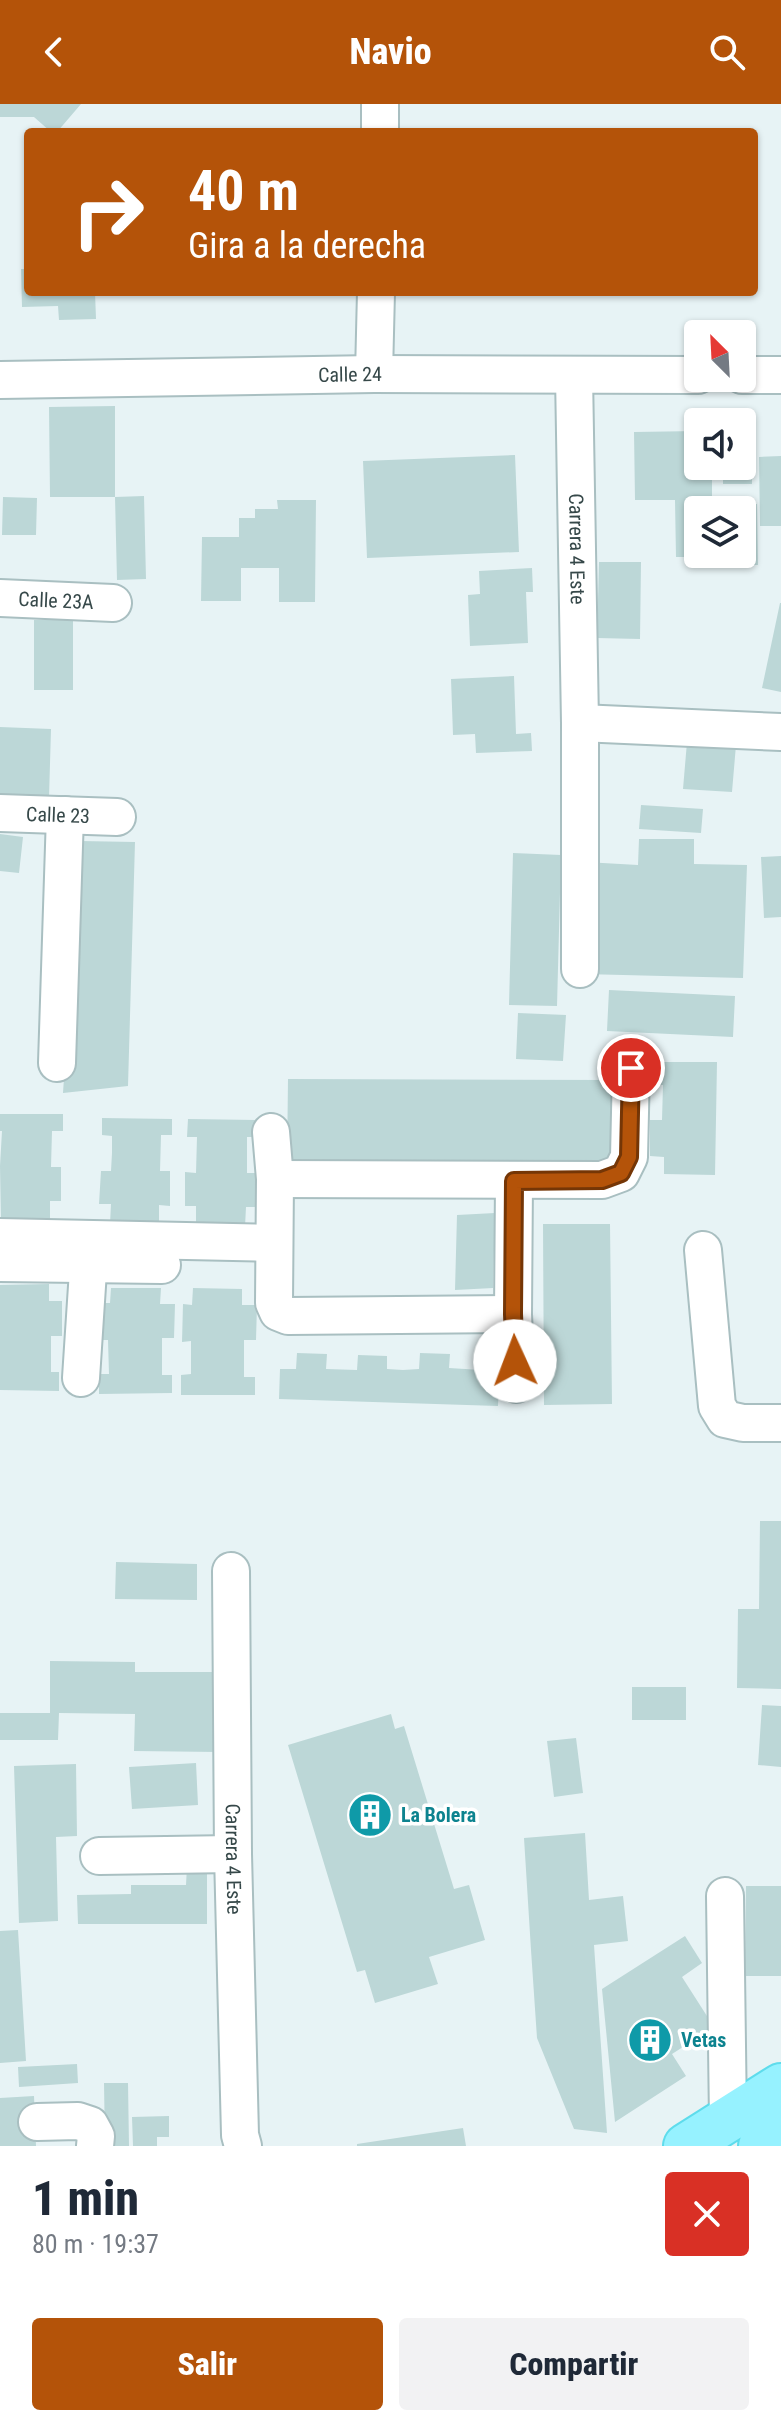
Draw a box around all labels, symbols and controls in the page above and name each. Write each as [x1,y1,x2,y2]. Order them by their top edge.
icon: back [32,30,76,74]
icon: search [705,30,749,74]
text: Navio [349,31,432,73]
text: 40 m [188,158,299,224]
icon: right [56,160,160,264]
text: Gira a la derecha [188,225,426,267]
north arrow [684,320,756,392]
map controls [684,320,756,568]
street label: Calle 24 [318,362,382,387]
button: sound [684,408,756,480]
street label: Carrera 4 Este [564,493,590,605]
button: layers [684,496,756,568]
street label: Calle 23A [18,587,95,614]
street label: Calle 23 [26,802,90,828]
pin [597,1034,665,1102]
icon: arrive [609,1046,653,1090]
position arrow [473,1319,557,1403]
building icon: La Bolera [346,1791,394,1839]
street label: Carrera 4 Este [221,1803,247,1915]
place label: La Bolera [401,1803,476,1827]
building icon: Vetas [626,2016,674,2064]
place label: Vetas [681,2028,726,2052]
text: 1 min [32,2170,139,2227]
button: close [665,2172,749,2256]
text: 80 m · 19:37 [32,2229,159,2259]
button: Salir [32,2318,383,2410]
button: Compartir [399,2318,749,2410]

